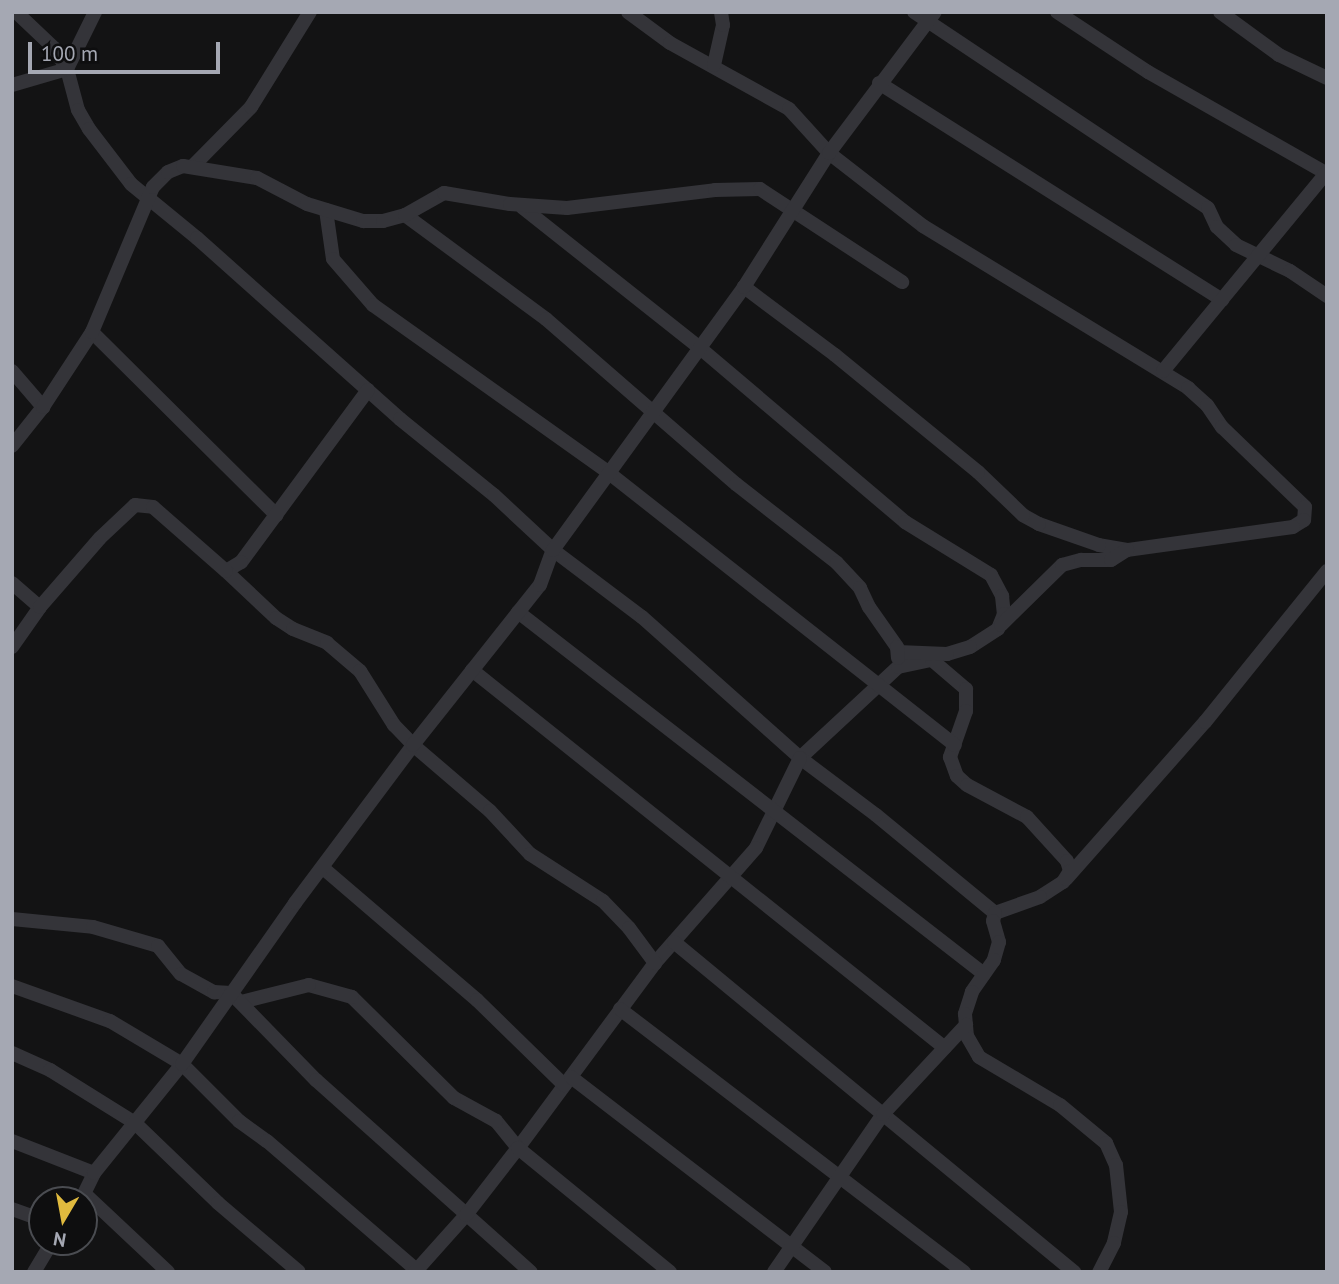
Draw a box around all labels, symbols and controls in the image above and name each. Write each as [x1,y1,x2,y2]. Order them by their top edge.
scale bar [32,28,224,72]
text: 100 m [41,40,98,67]
north arrow [28,1186,98,1256]
text: N [51,1227,68,1253]

